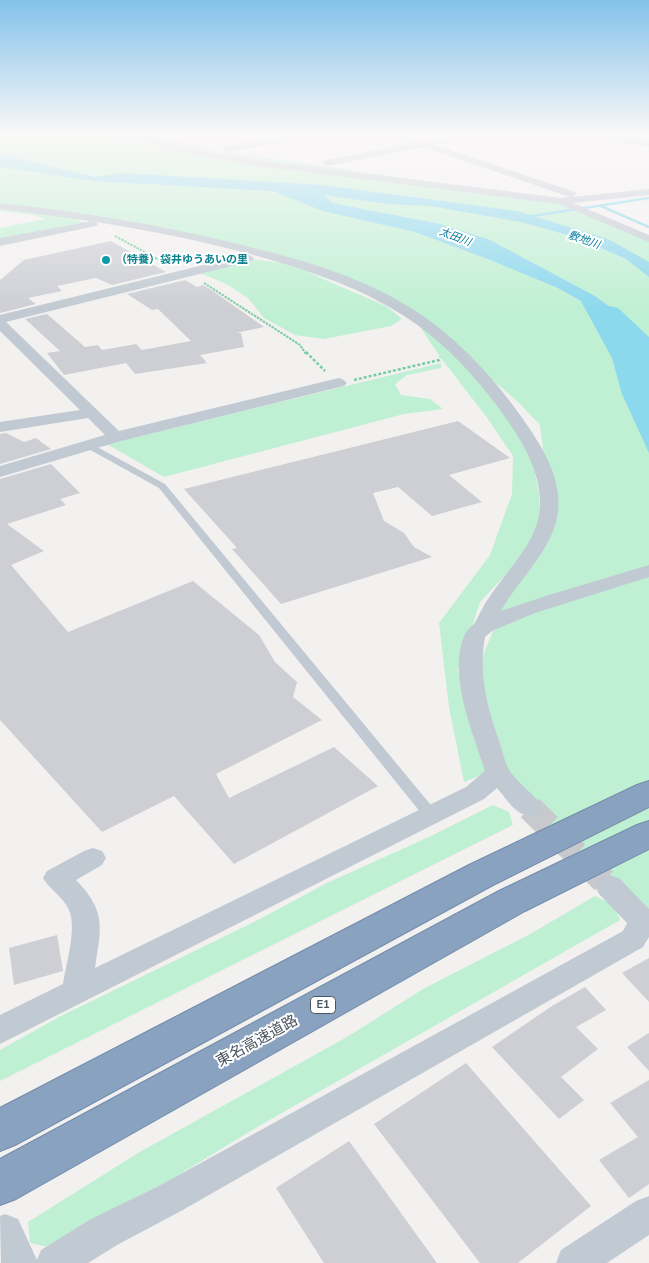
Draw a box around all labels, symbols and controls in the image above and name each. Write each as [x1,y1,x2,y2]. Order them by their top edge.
water label: 太田川 [437,225,473,249]
water label: 敷地川 [566,228,602,252]
place label: （特養）袋井ゆうあいの里 [116,253,248,267]
marker: （特養）袋井ゆうあいの里 [100,254,112,266]
road number: E1 [310,996,336,1014]
street label: 東名高速道路 [213,1011,301,1071]

